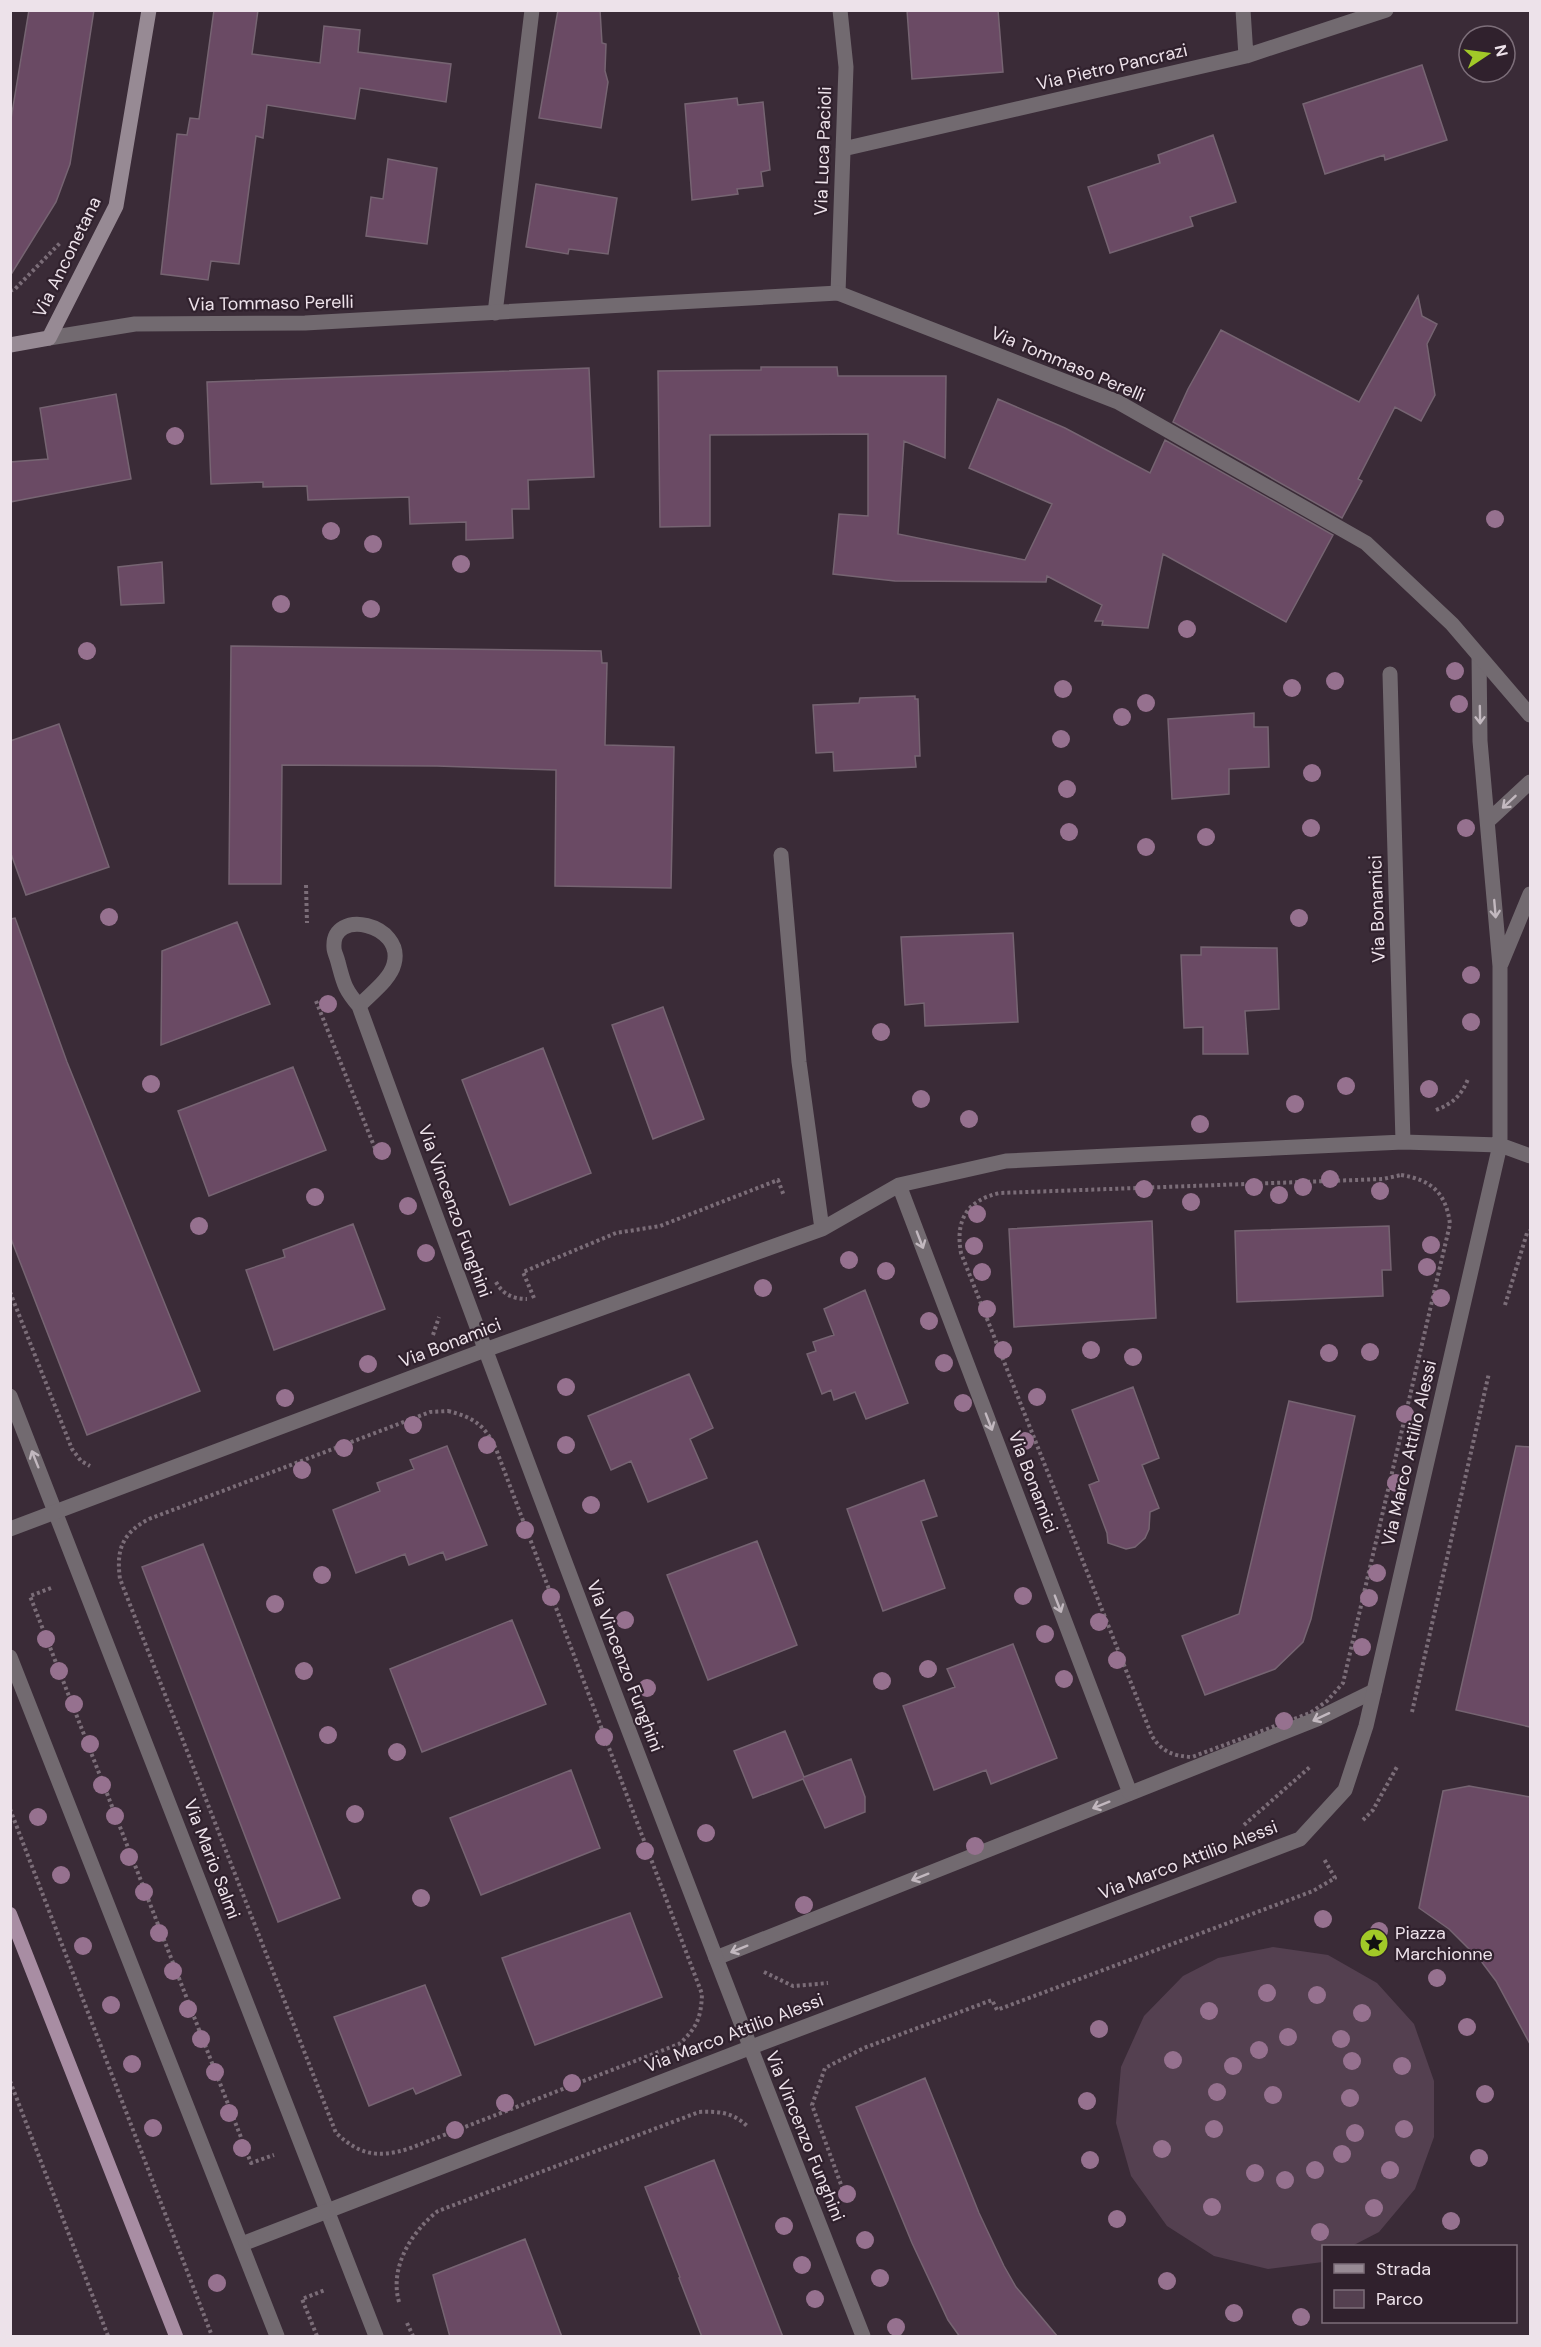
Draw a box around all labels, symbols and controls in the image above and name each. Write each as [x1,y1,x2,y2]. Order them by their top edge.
north arrow [1457,24,1517,84]
street label: Via Pietro Pancrazi [1034,38,1190,96]
text: N [1490,43,1513,59]
street label: Via Luca Pacioli [809,86,837,216]
street label: Via Anconetana [27,193,107,321]
street label: Via Tommaso Perelli [188,290,354,316]
street label: Via Tommaso Perelli [987,321,1149,407]
one-way arrow [1474,704,1486,724]
one-way arrow [1502,794,1517,808]
street label: Via Bonamici [1363,855,1391,963]
one-way arrow [1490,899,1501,919]
street label: Via Vincenzo Funghini [413,1121,497,1301]
one-way arrow [915,1230,926,1249]
street label: Via Bonamici [395,1313,505,1373]
street label: Via Marco Attilio Alessi [1376,1358,1442,1548]
one-way arrow [984,1412,995,1431]
street label: Via Bonamici [1003,1427,1063,1537]
one-way arrow [29,1450,40,1468]
street label: Via Vincenzo Funghini [581,1577,669,1755]
one-way arrow [1053,1595,1064,1613]
one-way arrow [1313,1711,1331,1723]
street label: Via Mario Salmi [178,1795,246,1923]
one-way arrow [1093,1800,1111,1811]
street label: Via Marco Attilio Alessi [1095,1815,1281,1905]
one-way arrow [911,1872,930,1883]
place label: Piazza Marchionne [1395,1921,1493,1966]
place icon: Piazza Marchionne [1358,1927,1390,1959]
one-way arrow [730,1944,749,1955]
street label: Via Marco Attilio Alessi [641,1988,827,2078]
street label: Via Vincenzo Funghini [760,2047,850,2225]
legend [1322,2245,1517,2323]
text: Strada [1376,2257,1431,2281]
text: Parco [1376,2287,1423,2311]

